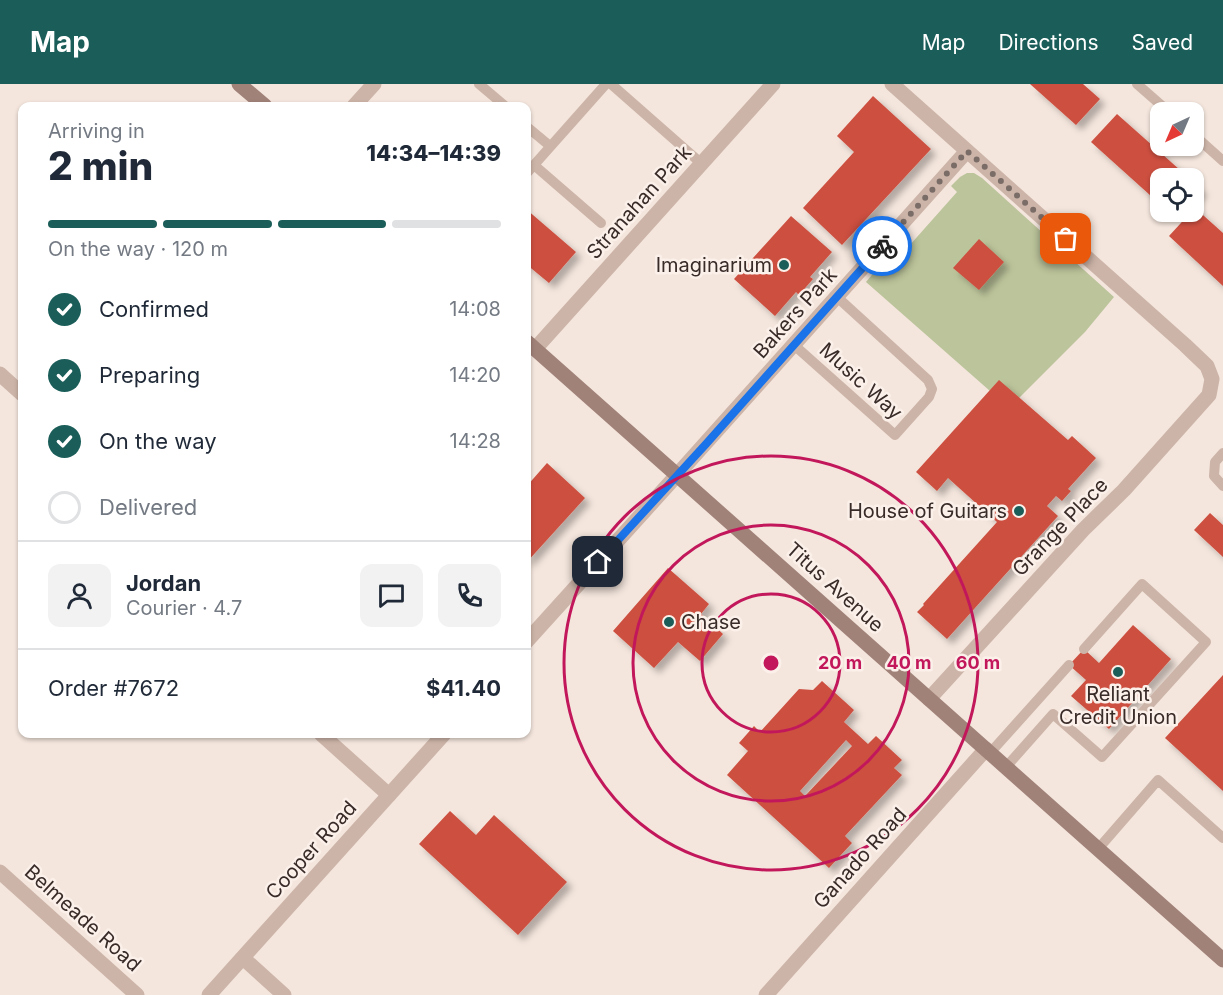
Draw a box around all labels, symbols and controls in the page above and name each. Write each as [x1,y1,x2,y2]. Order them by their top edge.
text: Map [30,25,90,59]
text: Map [922,30,965,55]
text: Directions [998,30,1099,55]
text: Saved [1132,30,1193,55]
north arrow [1150,102,1204,156]
map controls [1150,102,1204,222]
text: Arriving in [48,119,145,143]
text: 14:34–14:39 [366,140,501,166]
street label: Stranahan Park [582,140,696,264]
text: 2 min [48,142,153,189]
button: locate [1150,168,1204,222]
pin [1040,213,1091,264]
courier [852,216,912,276]
icon: bag [1049,222,1082,255]
icon: bike [866,230,899,263]
text: On the way · 120 m [48,237,228,261]
place label: Imaginarium [656,253,772,277]
marker: Imaginarium [777,258,791,272]
street label: Bakers Park [748,263,842,363]
icon: check [48,293,81,326]
text: Confirmed [99,296,209,322]
text: 14:08 [449,297,501,321]
street label: Music Way [815,338,907,424]
icon: check [48,359,81,392]
text: Preparing [99,362,200,388]
text: 14:20 [449,363,501,387]
icon: check [48,425,81,458]
text: On the way [99,428,217,454]
text: 14:28 [450,429,501,453]
street label: Grange Place [1007,473,1113,581]
text: Delivered [99,494,197,520]
place label: House of Guitars [848,499,1007,523]
marker: House of Guitars [1012,504,1026,518]
pin [572,536,623,587]
street label: Titus Avenue [781,537,889,637]
icon: home [581,545,614,578]
button: person [48,564,111,627]
button: chat [360,564,423,627]
button: phone [438,564,501,627]
text: Jordan [126,570,201,596]
text: Courier · 4.7 [126,596,242,620]
place label: Chase [681,610,741,634]
marker: Chase [662,615,676,629]
text: 20 m [818,652,862,673]
text: 40 m [887,652,932,673]
text: 60 m [956,652,1000,673]
centre of rings [761,653,781,673]
marker: Reliant Credit Union [1111,665,1125,679]
text: Order #7672 [48,675,179,701]
text: $41.40 [426,675,501,701]
place label: Reliant Credit Union [1059,682,1177,729]
street label: Cooper Road [261,796,361,904]
street label: Ganado Road [808,803,912,913]
street label: Belmeade Road [20,860,146,976]

